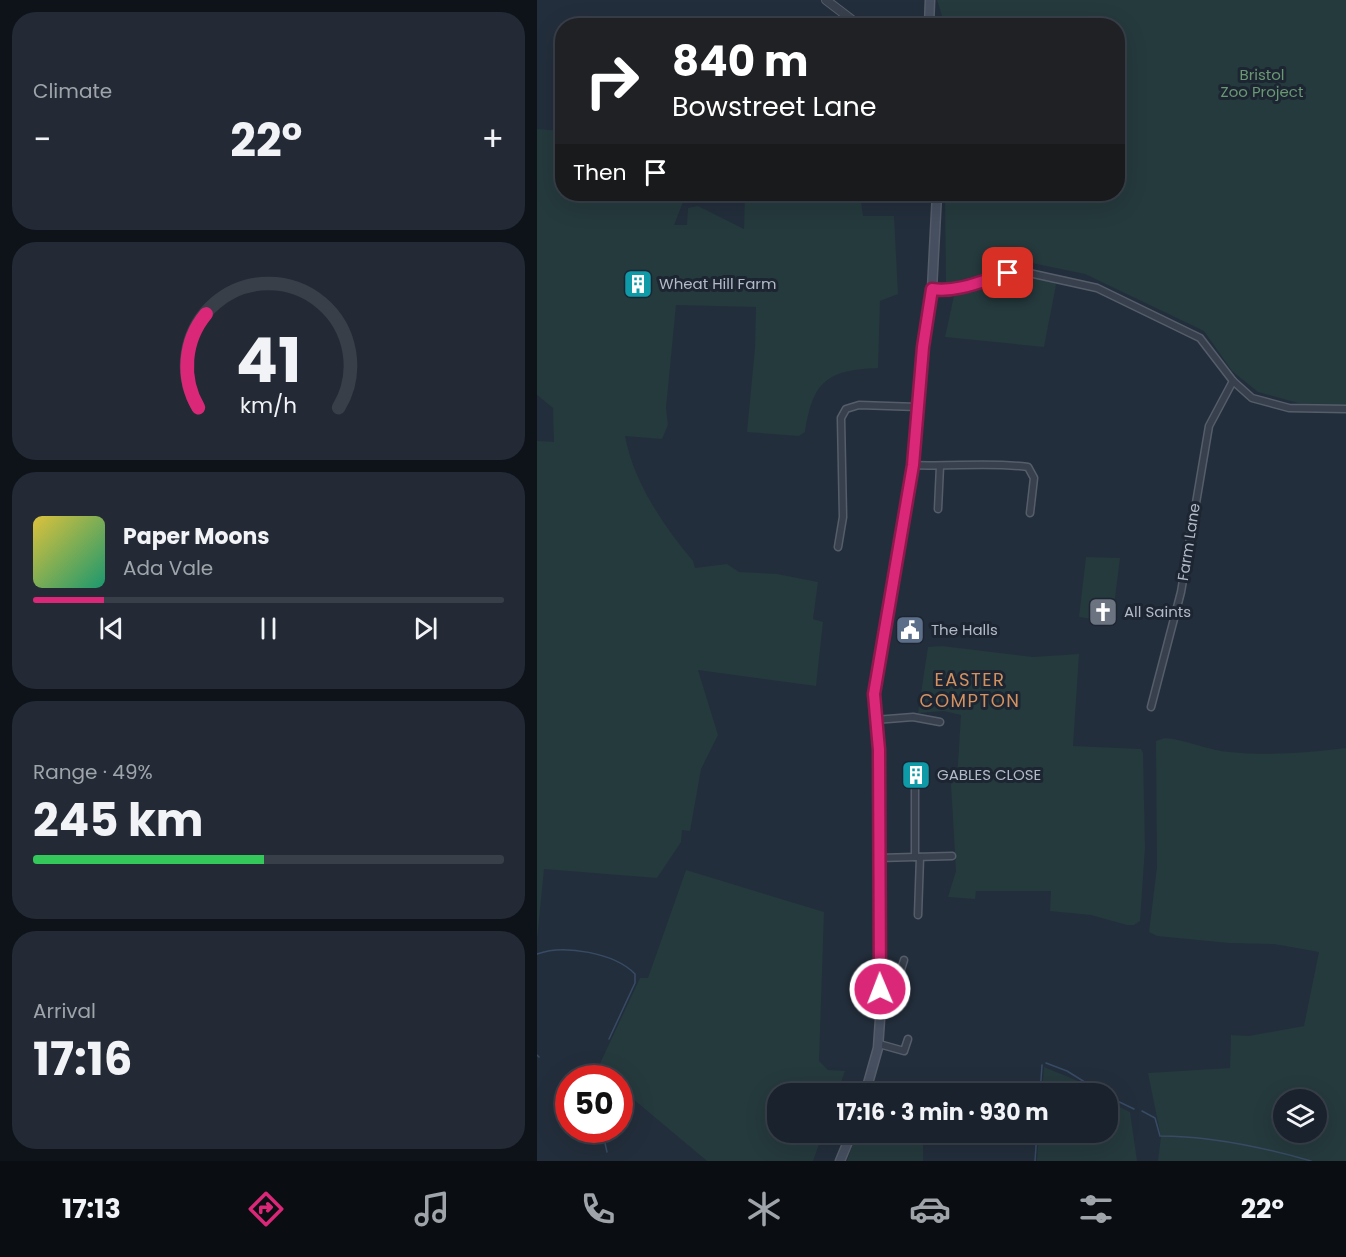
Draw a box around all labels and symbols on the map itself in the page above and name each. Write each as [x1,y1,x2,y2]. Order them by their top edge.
park label: Bristol Zoo Project [1221,64,1303,102]
pin [982,247,1033,298]
building icon: Wheat Hill Farm [622,268,654,300]
place label: Wheat Hill Farm [659,273,776,294]
street label: Farm Lane [1172,502,1205,582]
church icon: All Saints [1087,596,1119,628]
place label: All Saints [1124,601,1191,622]
public building icon: The Halls [894,614,926,646]
place label: The Halls [931,619,998,640]
district label: EASTER COMPTON [919,667,1021,713]
building icon: GABLES CLOSE [900,759,932,791]
place label: GABLES CLOSE [937,764,1041,785]
position arrow [848,957,912,1021]
speed limit sign: 50 [555,1065,633,1143]

